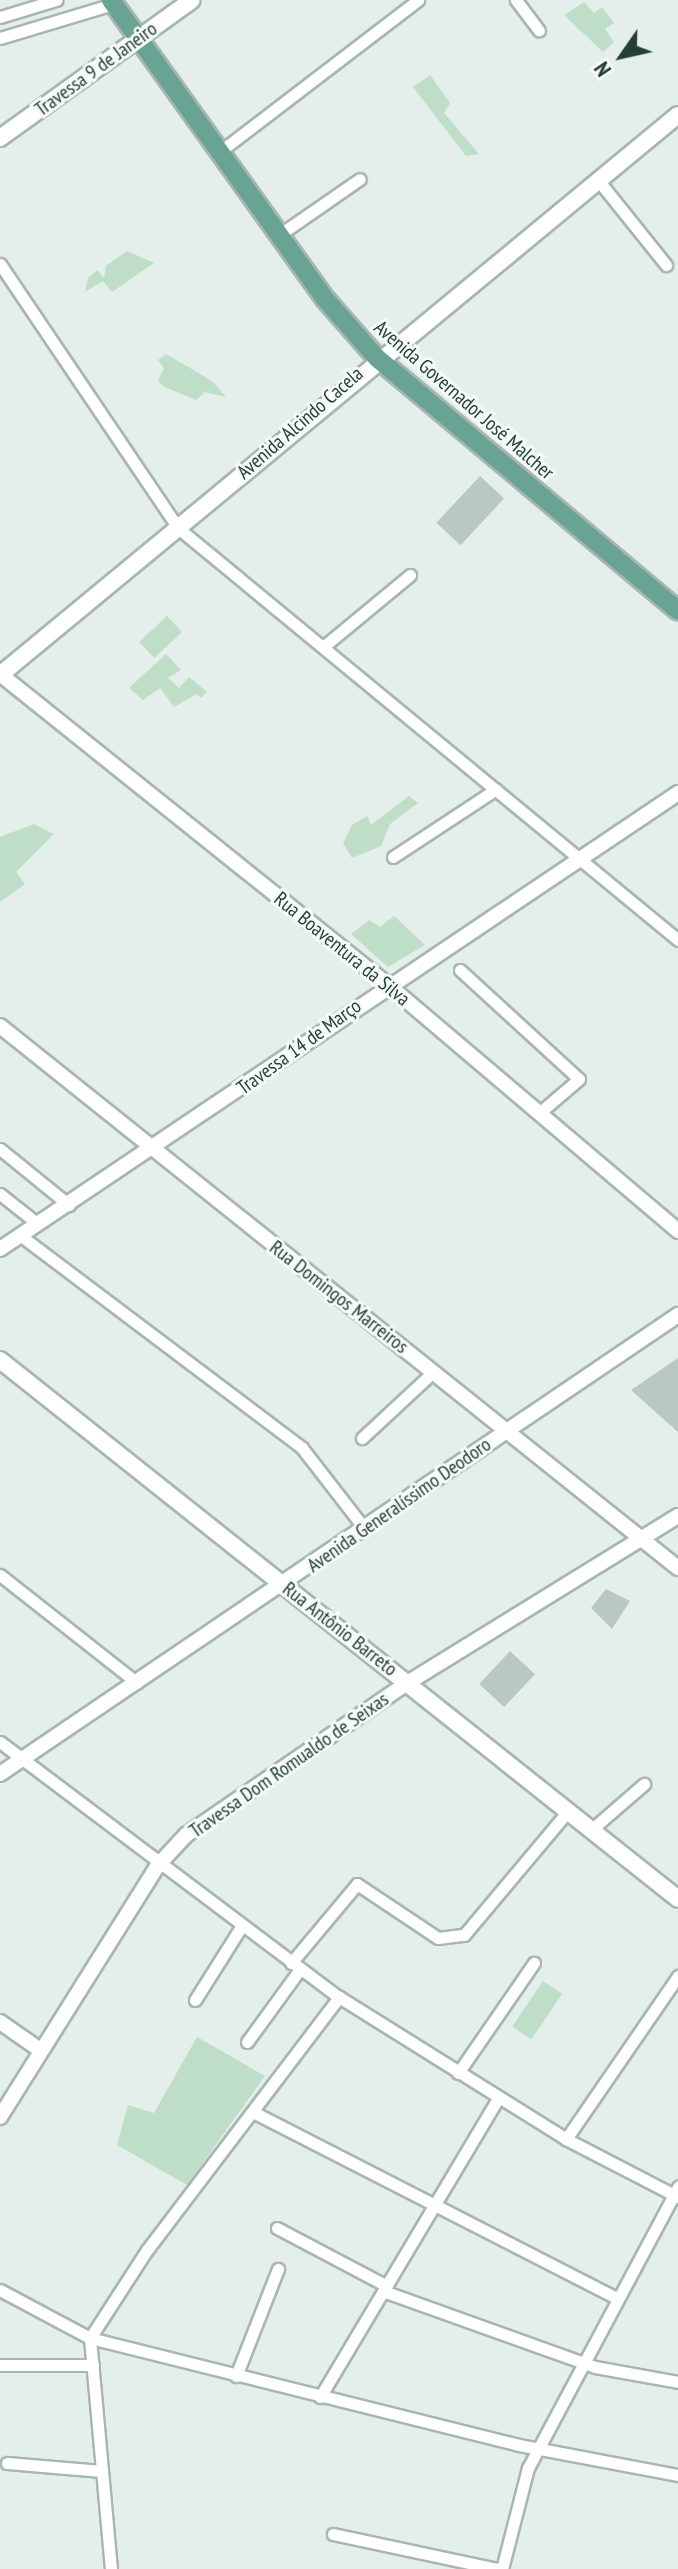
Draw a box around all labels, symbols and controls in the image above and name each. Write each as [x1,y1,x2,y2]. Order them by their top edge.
north arrow [582,16,662,96]
street label: Travessa 9 de Janeiro [30,17,162,121]
text: N [587,57,617,82]
street label: Avenida Governador José Malcher [369,315,559,485]
street label: Avenida Alcindo Cacela [232,362,368,484]
street label: Rua Boaventura da Silva [269,887,415,1011]
street label: Travessa 14 de Março [232,994,366,1100]
street label: Rua Domingos Marreiros [265,1235,413,1359]
street label: Avenida Generalíssimo Deodoro [302,1432,496,1578]
street label: Rua Antônio Barreto [278,1577,402,1681]
street label: Travessa Dom Romualdo de Seixas [185,1687,393,1843]

